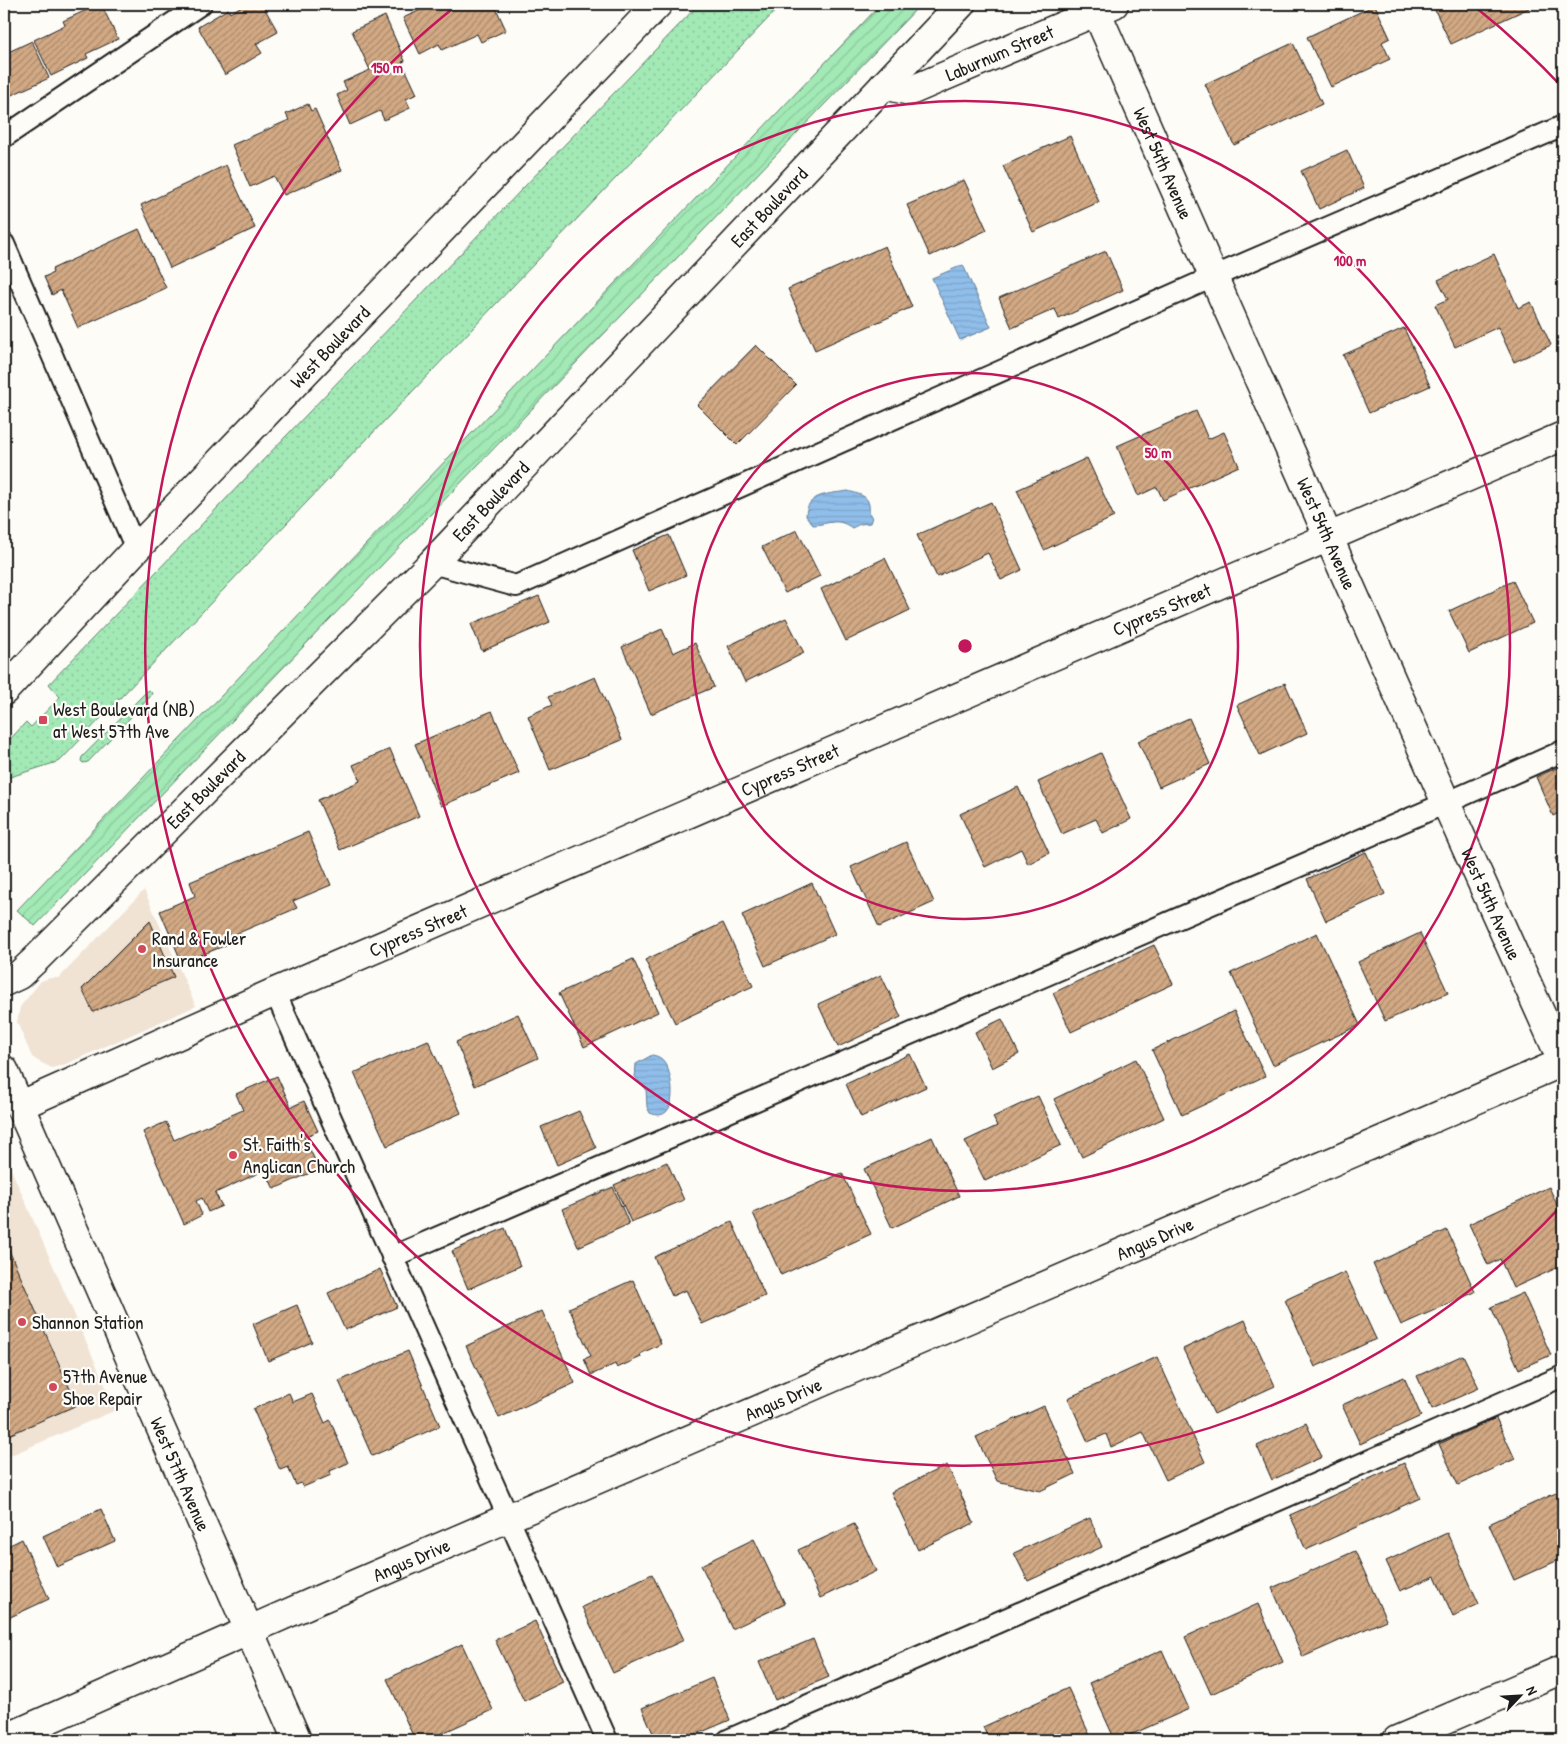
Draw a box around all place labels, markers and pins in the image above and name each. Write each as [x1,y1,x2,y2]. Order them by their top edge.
centre of rings [956,637,974,655]
place label: West Boulevard (NB) at West 57th Ave [53,696,195,744]
marker: West Boulevard (NB) at West 57th Ave [37,714,49,726]
place label: Rand & Fowler Insurance [152,925,247,973]
marker: Rand & Fowler Insurance [136,943,148,955]
place label: St. Faith's Anglican Church [243,1131,355,1179]
marker: St. Faith's Anglican Church [227,1149,239,1161]
place label: Shannon Station [32,1309,144,1335]
marker: Shannon Station [16,1316,28,1328]
place label: 57th Avenue Shoe Repair [63,1363,148,1411]
marker: 57th Avenue Shoe Repair [47,1381,59,1393]

